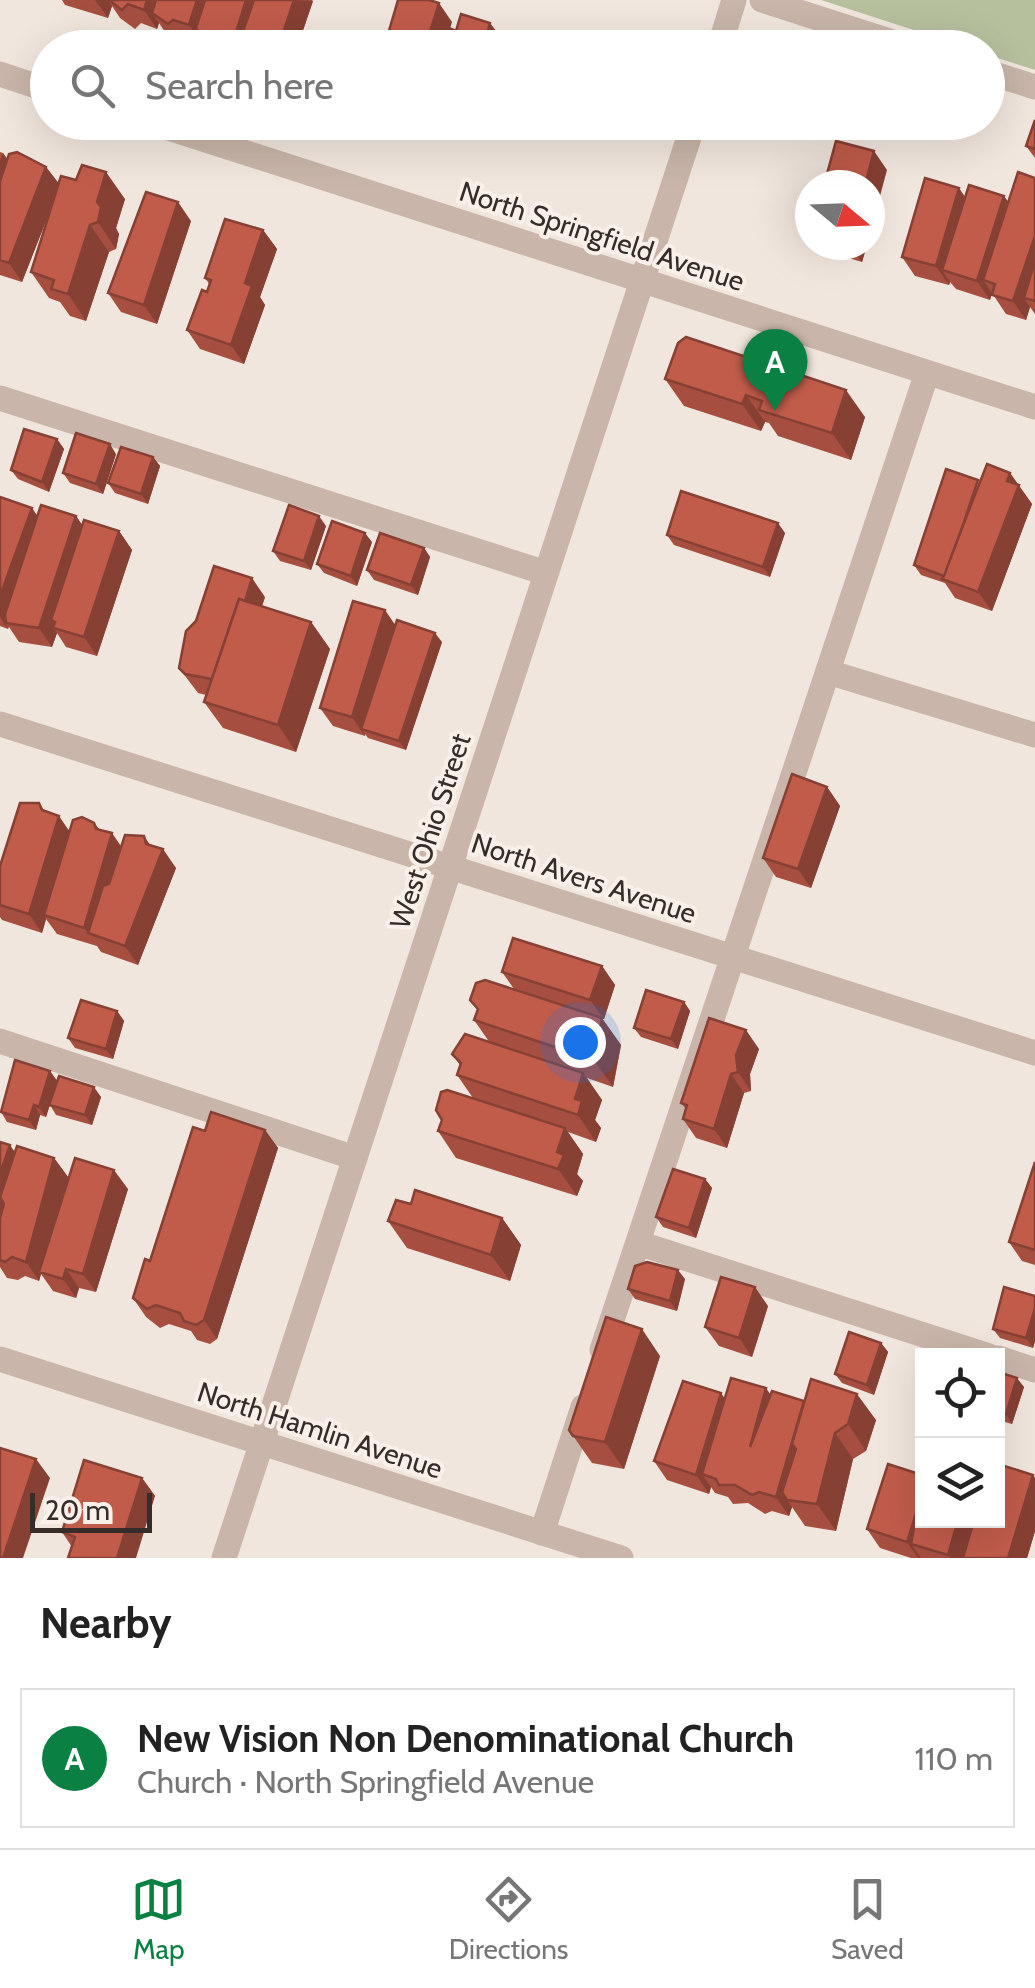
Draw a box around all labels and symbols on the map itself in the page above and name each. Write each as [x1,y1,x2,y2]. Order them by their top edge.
north arrow [795,170,885,260]
street label: North Springfield Avenue [455,174,749,298]
pin: A [742,328,808,411]
street label: West Ohio Street [382,729,478,933]
street label: North Avers Avenue [467,826,701,930]
your location [555,1017,606,1068]
street label: North Hamlin Avenue [193,1374,447,1486]
scale bar [30,1488,152,1532]

